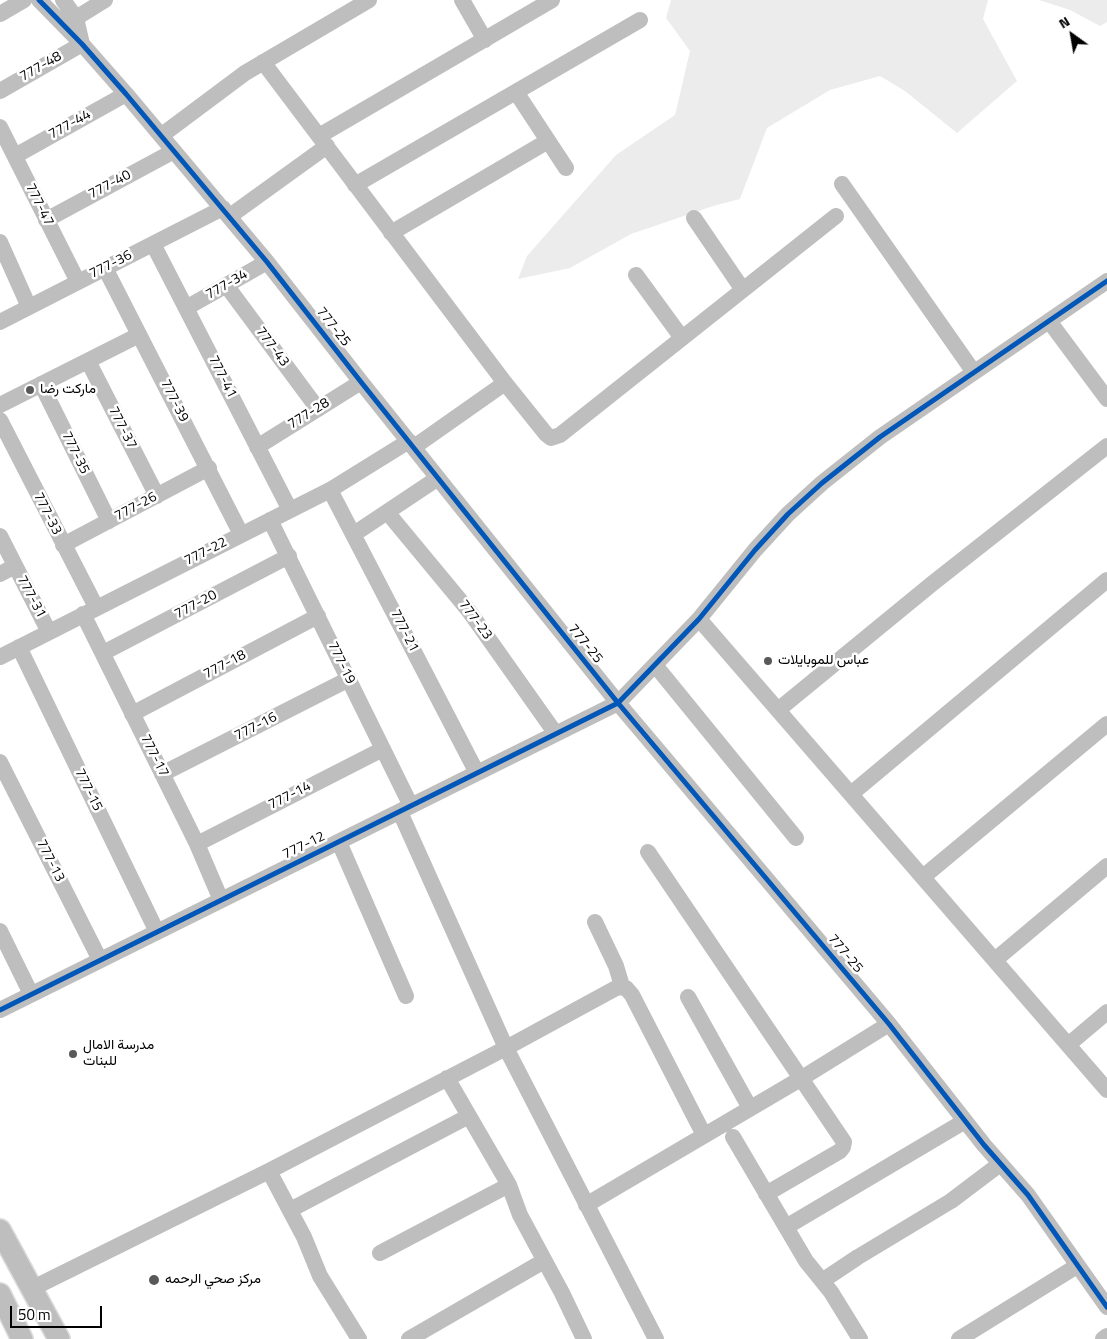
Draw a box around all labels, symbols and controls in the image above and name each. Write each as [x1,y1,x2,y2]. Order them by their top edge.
north arrow [1047,10,1097,60]
text: N [1054,10,1073,33]
street label: 777-48 [17,48,65,86]
street label: 777-44 [46,107,94,143]
street label: 777-40 [86,167,134,203]
street label: 777-47 [21,181,57,229]
street label: 777-36 [87,247,135,283]
street label: 777-34 [203,266,251,304]
street label: 777-25 [312,304,354,350]
street label: 777-43 [252,324,292,370]
street label: 777-41 [204,353,240,401]
street label: 777-39 [156,377,192,425]
place label: ماركت رضا [40,382,96,398]
marker: ماركت رضا [24,384,36,396]
street label: 777-28 [285,395,333,433]
street label: 777-37 [104,404,140,452]
street label: 777-35 [58,429,92,477]
street label: 777-26 [112,489,160,525]
street label: 777-33 [29,490,65,538]
street label: 777-22 [182,534,230,570]
street label: 777-31 [13,573,49,621]
street label: 777-20 [172,587,220,623]
street label: 777-23 [455,597,495,643]
street label: 777-21 [386,607,422,655]
street label: 777-25 [564,621,606,667]
street label: 777-19 [324,639,358,687]
street label: 777-18 [201,647,249,683]
place label: عباس للموبايلات [778,653,869,669]
marker: عباس للموبايلات [762,655,774,667]
street label: 777-16 [232,709,280,745]
street label: 777-17 [136,732,172,780]
street label: 777-15 [71,766,105,814]
street label: 777-14 [266,778,314,814]
street label: 777-12 [280,829,328,863]
street label: 777-13 [32,837,68,885]
street label: 777-25 [824,931,866,977]
place label: مدرسة الامال للبنات [83,1038,154,1070]
marker: مدرسة الامال للبنات [67,1048,79,1060]
place label: مركز صحي الرحمه [165,1272,261,1288]
marker: مركز صحي الرحمه [147,1273,161,1287]
scale bar [12,1296,105,1328]
text: 50 m [18,1303,51,1326]

